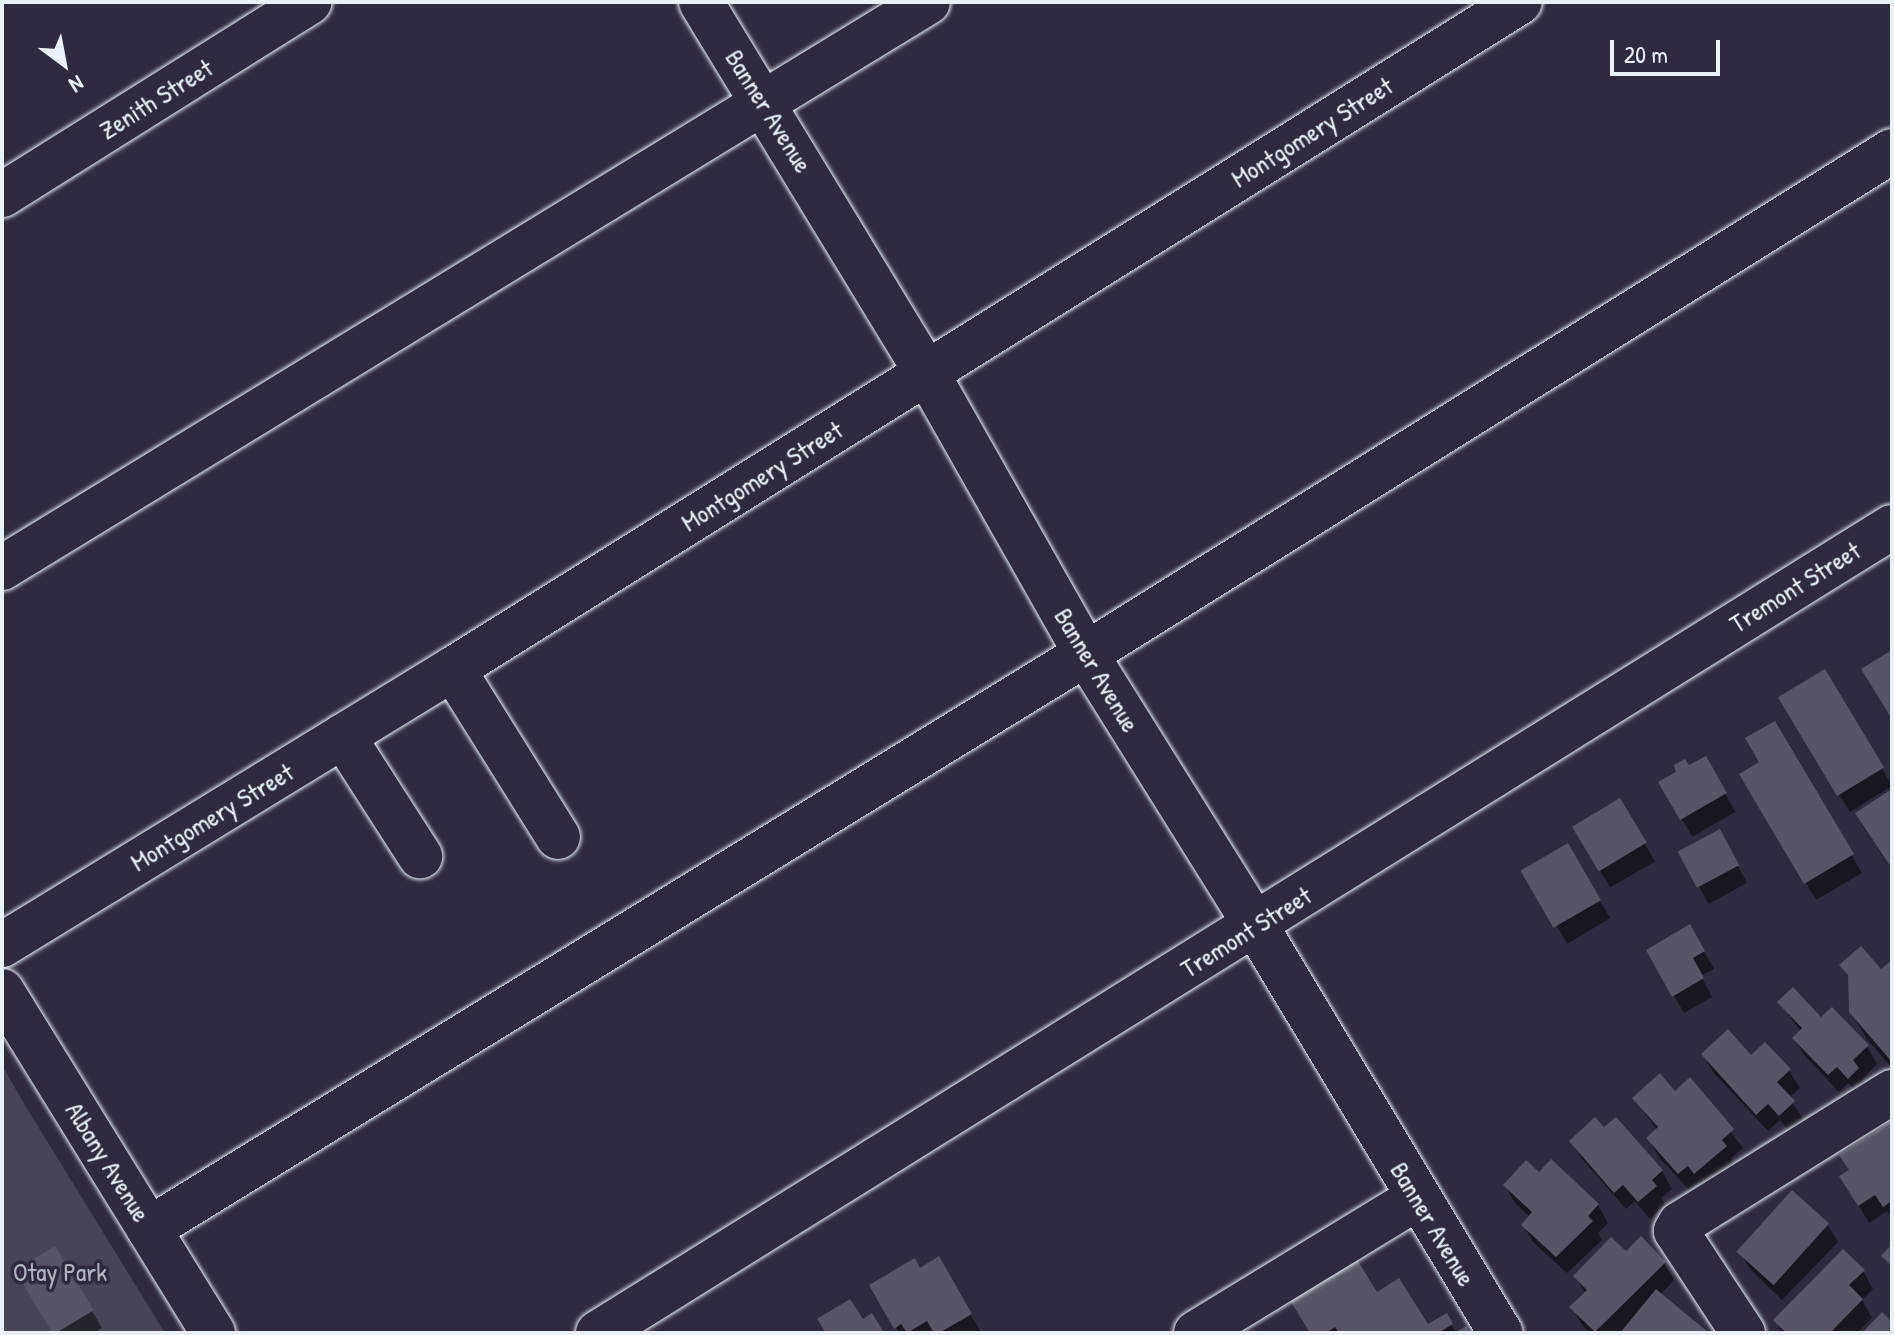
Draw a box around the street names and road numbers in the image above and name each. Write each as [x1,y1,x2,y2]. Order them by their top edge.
street label: Banner Avenue [719,44,819,178]
street label: Zenith Street [94,52,218,146]
street label: Montgomery Street [1226,70,1398,194]
street label: Montgomery Street [676,414,848,538]
street label: Tremont Street [1724,535,1866,639]
street label: Banner Avenue [1048,602,1146,738]
street label: Montgomery Street [125,756,299,878]
street label: Tremont Street [1175,880,1317,984]
street label: Albany Avenue [59,1096,157,1228]
street label: Banner Avenue [1384,1156,1482,1292]

